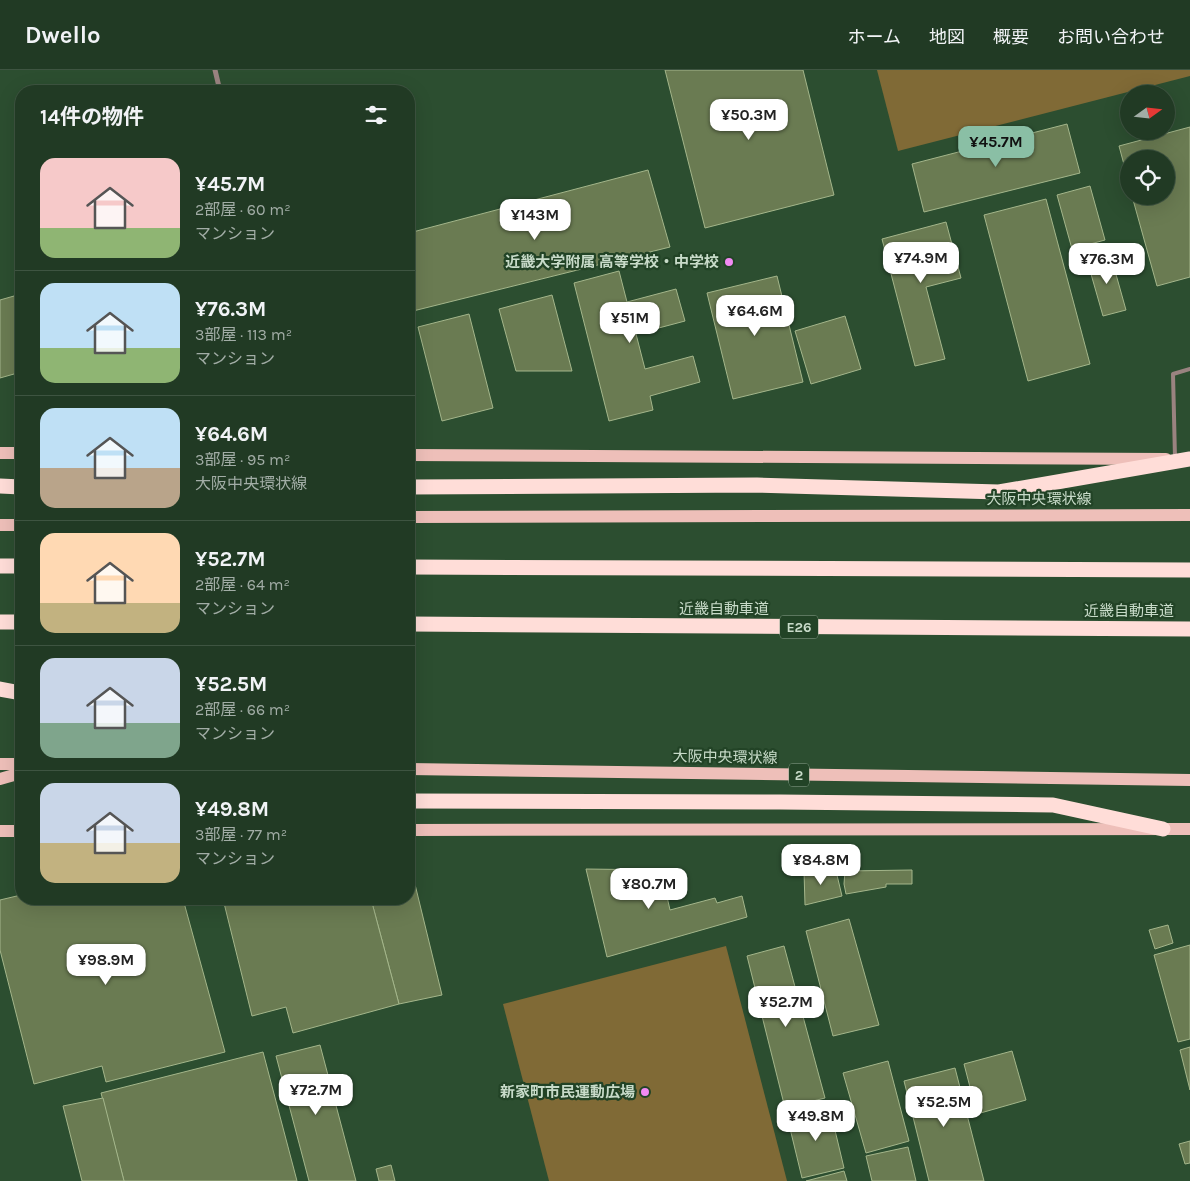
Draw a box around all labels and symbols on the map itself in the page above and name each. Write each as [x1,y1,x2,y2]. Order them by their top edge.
north arrow [1120,85,1175,140]
pin: ¥50.3M [708,98,790,141]
pin: ¥45.7M [955,126,1037,168]
pin: ¥143M [500,198,570,241]
pin: ¥74.9M [880,242,962,284]
pin: ¥76.3M [1066,242,1148,285]
place label: 近畿大学附属 高等学校・中学校 [505,253,719,271]
marker: 近畿大学附属 高等学校・中学校 [723,256,735,268]
pin: ¥64.6M [714,294,796,337]
pin: ¥51M [600,302,660,344]
street label: 大阪中央環状線 [986,490,1092,508]
street label: 近畿自動車道 [679,600,769,618]
street label: 近畿自動車道 [1084,602,1174,620]
road number: E26 [780,616,818,638]
street label: 大阪中央環状線 [672,747,778,767]
road number: 2 [789,764,809,786]
pin: ¥84.8M [780,844,862,886]
pin: ¥80.7M [608,868,690,910]
pin: ¥98.9M [65,944,147,986]
pin: ¥52.7M [745,986,827,1028]
pin: ¥72.7M [275,1074,357,1116]
place label: 新家町市民運動広場 [500,1083,635,1101]
marker: 新家町市民運動広場 [639,1086,651,1098]
pin: ¥52.5M [903,1086,985,1128]
pin: ¥49.8M [775,1100,857,1142]

